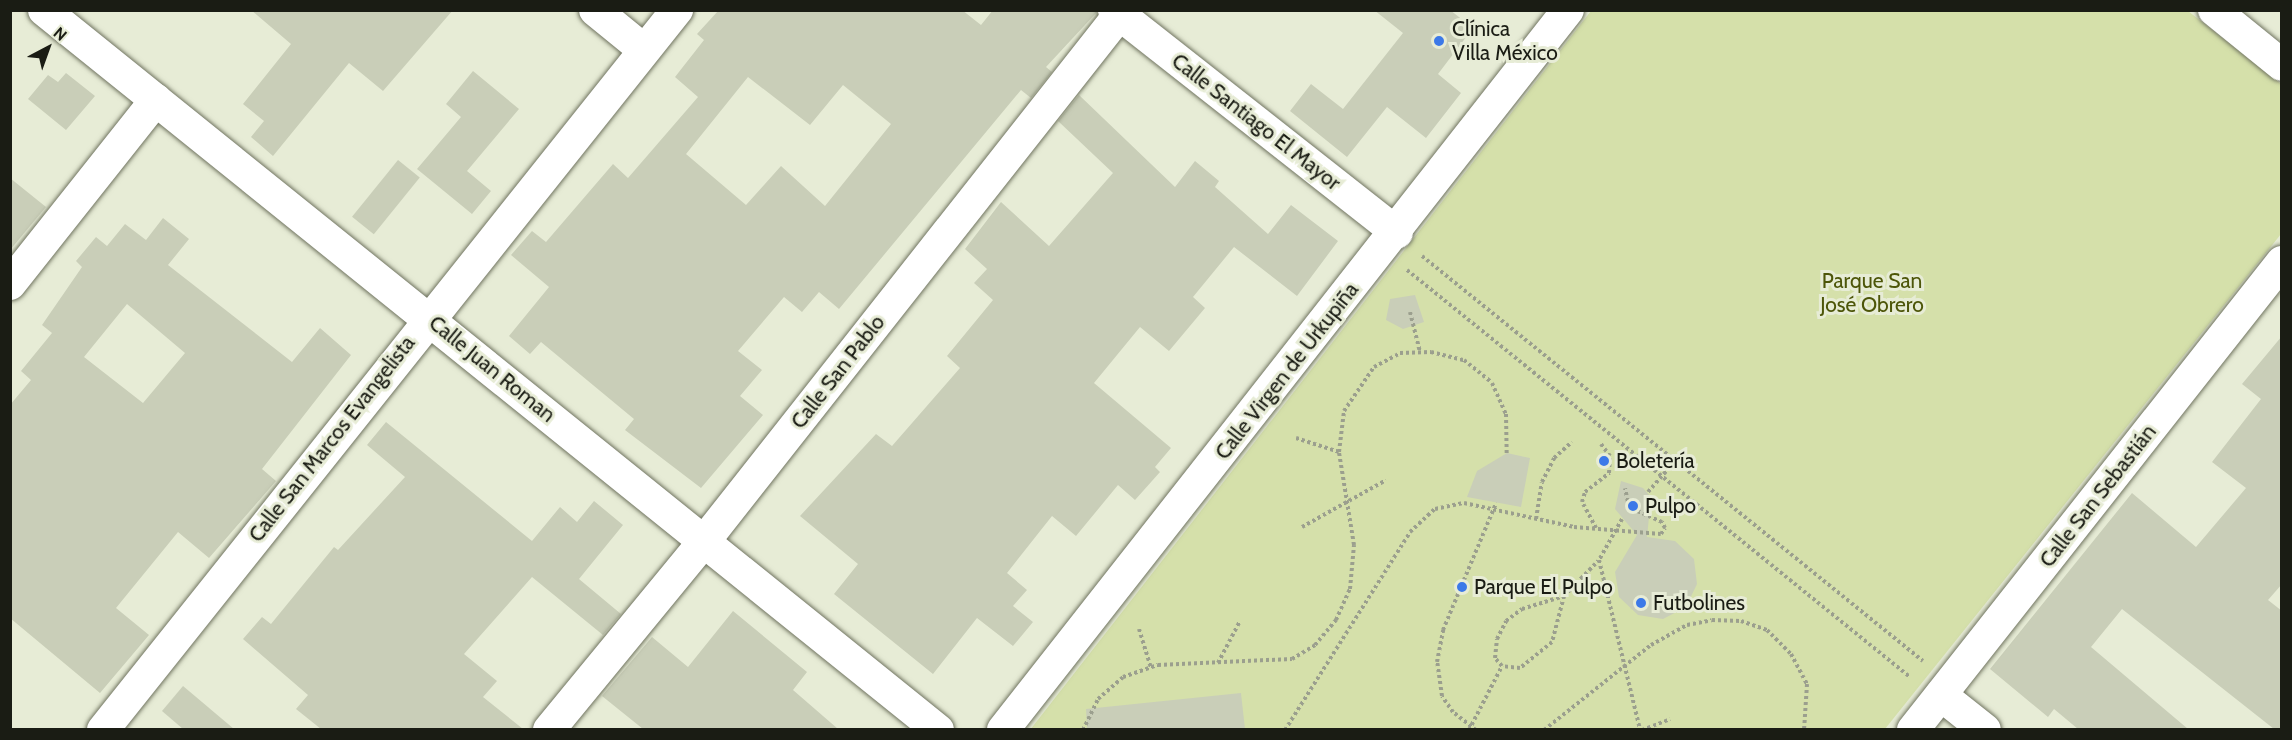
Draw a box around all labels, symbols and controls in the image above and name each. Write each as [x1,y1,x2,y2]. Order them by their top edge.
place label: Clínica Villa México [1452,16,1558,66]
north arrow [18,18,78,78]
text: N [50,23,71,45]
marker: Clínica Villa México [1430,32,1448,50]
street label: Calle Santiago El Mayor [1167,48,1345,196]
park label: Parque San José Obrero [1820,268,1924,318]
street label: Calle Virgen de Urkupiña [1210,277,1364,465]
street label: Calle Juan Roman [424,310,560,428]
street label: Calle San Pablo [786,310,890,434]
street label: Calle San Marcos Evangelista [244,331,420,547]
street label: Calle San Sebastián [2035,420,2161,572]
place label: Boletería [1616,448,1695,474]
marker: Boletería [1597,454,1611,468]
place label: Pulpo [1645,493,1696,519]
marker: Pulpo [1626,499,1640,513]
place label: Parque El Pulpo [1474,574,1613,600]
marker: Parque El Pulpo [1455,580,1469,594]
place label: Futbolines [1653,590,1745,616]
marker: Futbolines [1634,596,1648,610]

